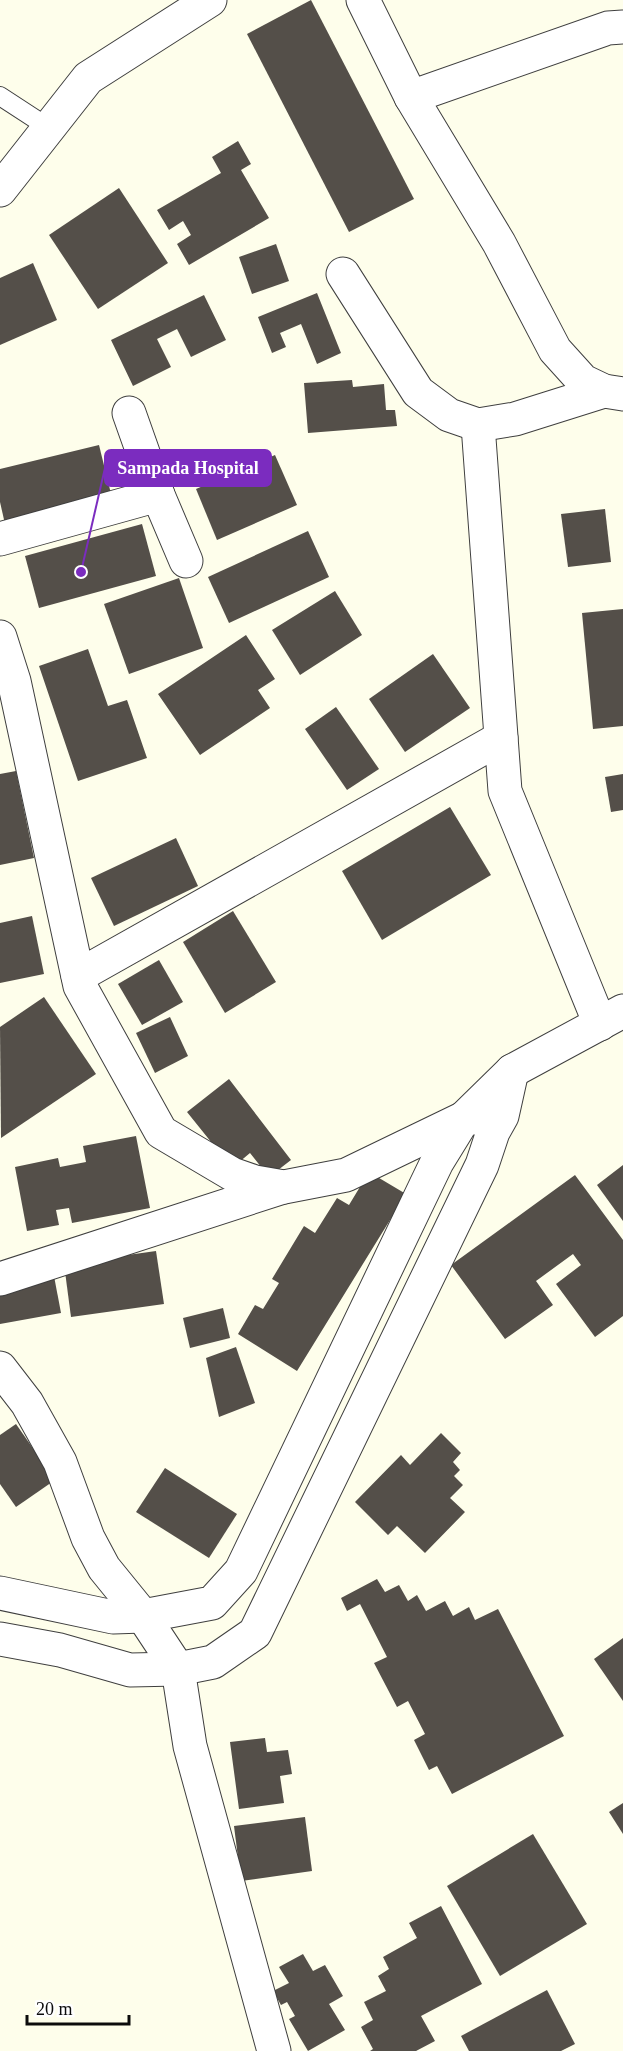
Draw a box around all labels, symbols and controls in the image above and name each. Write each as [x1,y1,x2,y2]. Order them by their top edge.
callout: Sampada Hospital [105,450,271,486]
text: Sampada Hospital [117,458,259,478]
scale bar [27,1988,129,2026]
text: 20 m [36,1999,73,2019]

